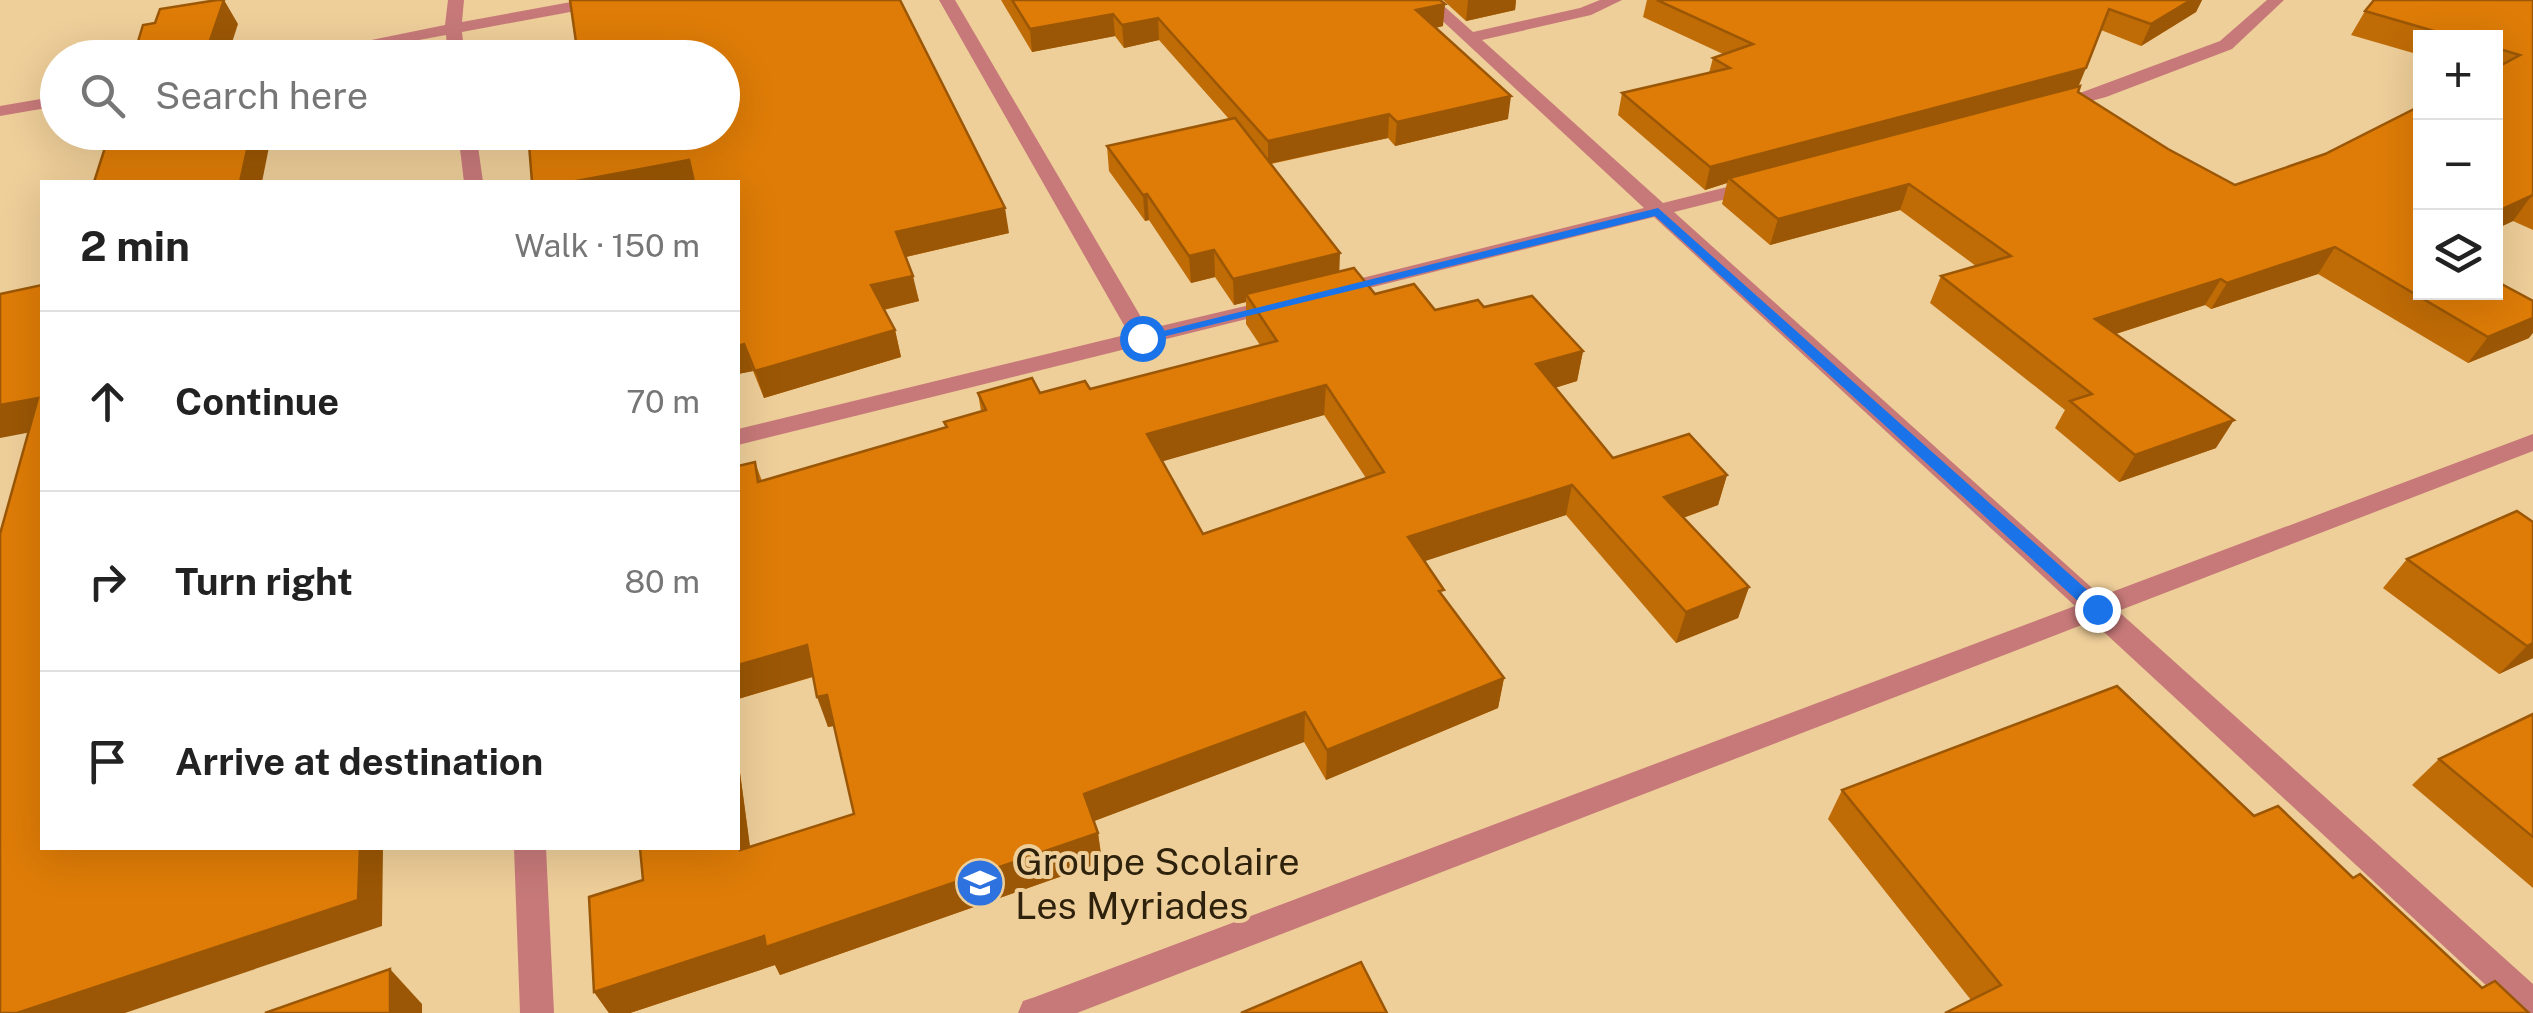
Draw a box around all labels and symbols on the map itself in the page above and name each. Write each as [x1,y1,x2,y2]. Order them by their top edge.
route start [1120,316,1166,362]
route end [2075,587,2121,633]
place label: Groupe Scolaire Les Myriades [1015,839,1300,928]
school or university icon: Groupe Scolaire Les Myriades [954,857,1006,909]

